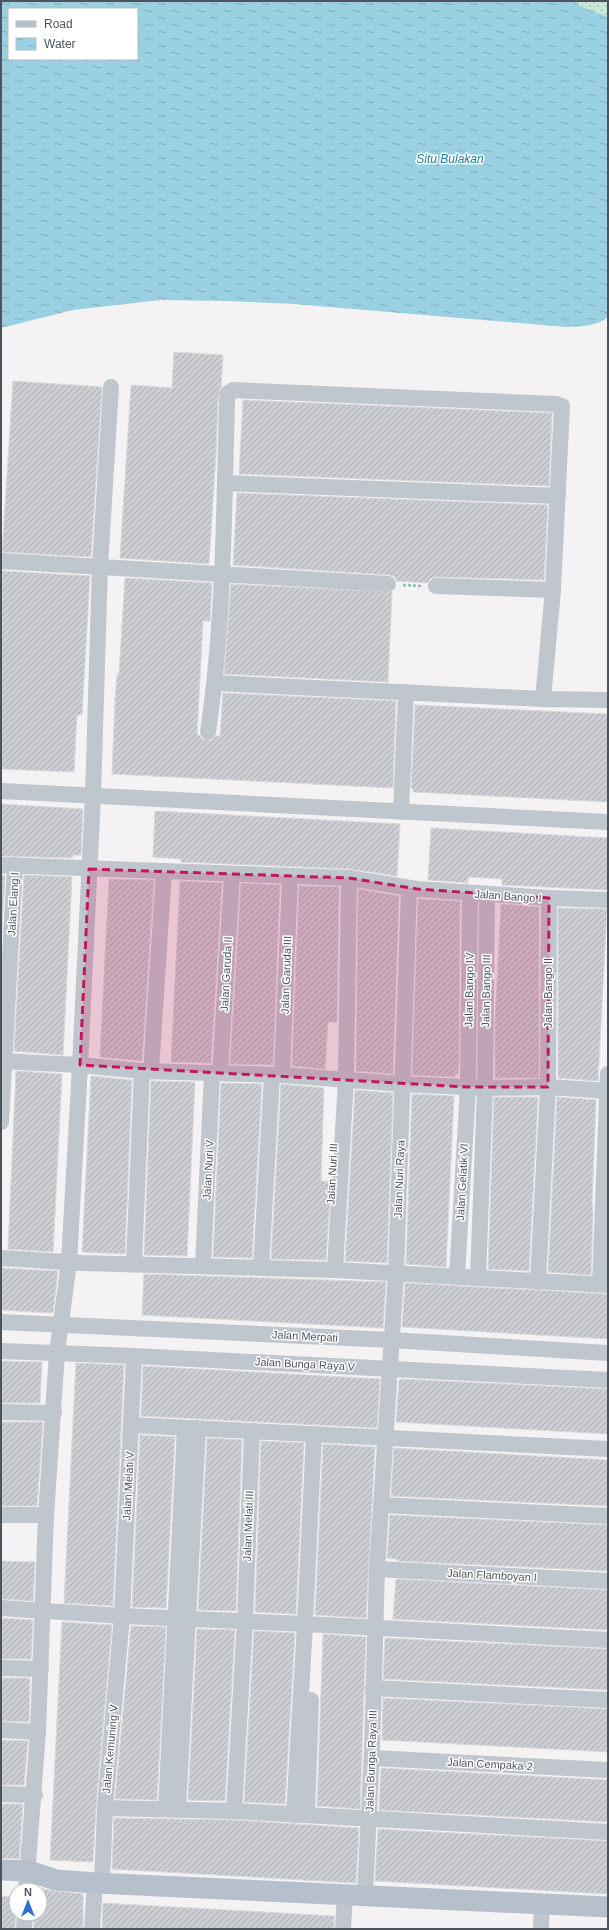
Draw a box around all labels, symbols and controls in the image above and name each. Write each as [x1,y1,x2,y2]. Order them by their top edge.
legend [8,8,138,60]
text: Road [44,17,73,31]
text: Water [44,37,76,51]
water label: Situ Bulakan [416,152,484,166]
street label: Jalan Elang I [5,872,21,936]
street label: Jalan Bango I [474,888,542,904]
street label: Jalan Garuda II [218,936,234,1012]
street label: Jalan Garuda III [279,936,293,1014]
street label: Jalan Bango IV [462,952,476,1027]
street label: Jalan Bango III [479,954,493,1028]
street label: Jalan Bango II [542,958,554,1028]
street label: Jalan Nuri V [200,1139,216,1200]
street label: Jalan Nuri Raya [392,1139,406,1218]
street label: Jalan Nuri III [324,1143,340,1205]
street label: Jalan Gelatik VI [454,1143,470,1221]
street label: Jalan Merpati [272,1328,338,1344]
street label: Jalan Bunga Raya V [255,1355,356,1373]
street label: Jalan Melati V [120,1451,136,1521]
street label: Jalan Melati III [241,1490,255,1562]
street label: Jalan Flamboyan I [447,1567,537,1583]
street label: Jalan Kemuning V [100,1703,120,1794]
street label: Jalan Bunga Raya III [363,1710,379,1812]
street label: Jalan Cempaka 2 [447,1756,533,1772]
north arrow [8,1882,48,1922]
text: N [24,1886,32,1898]

